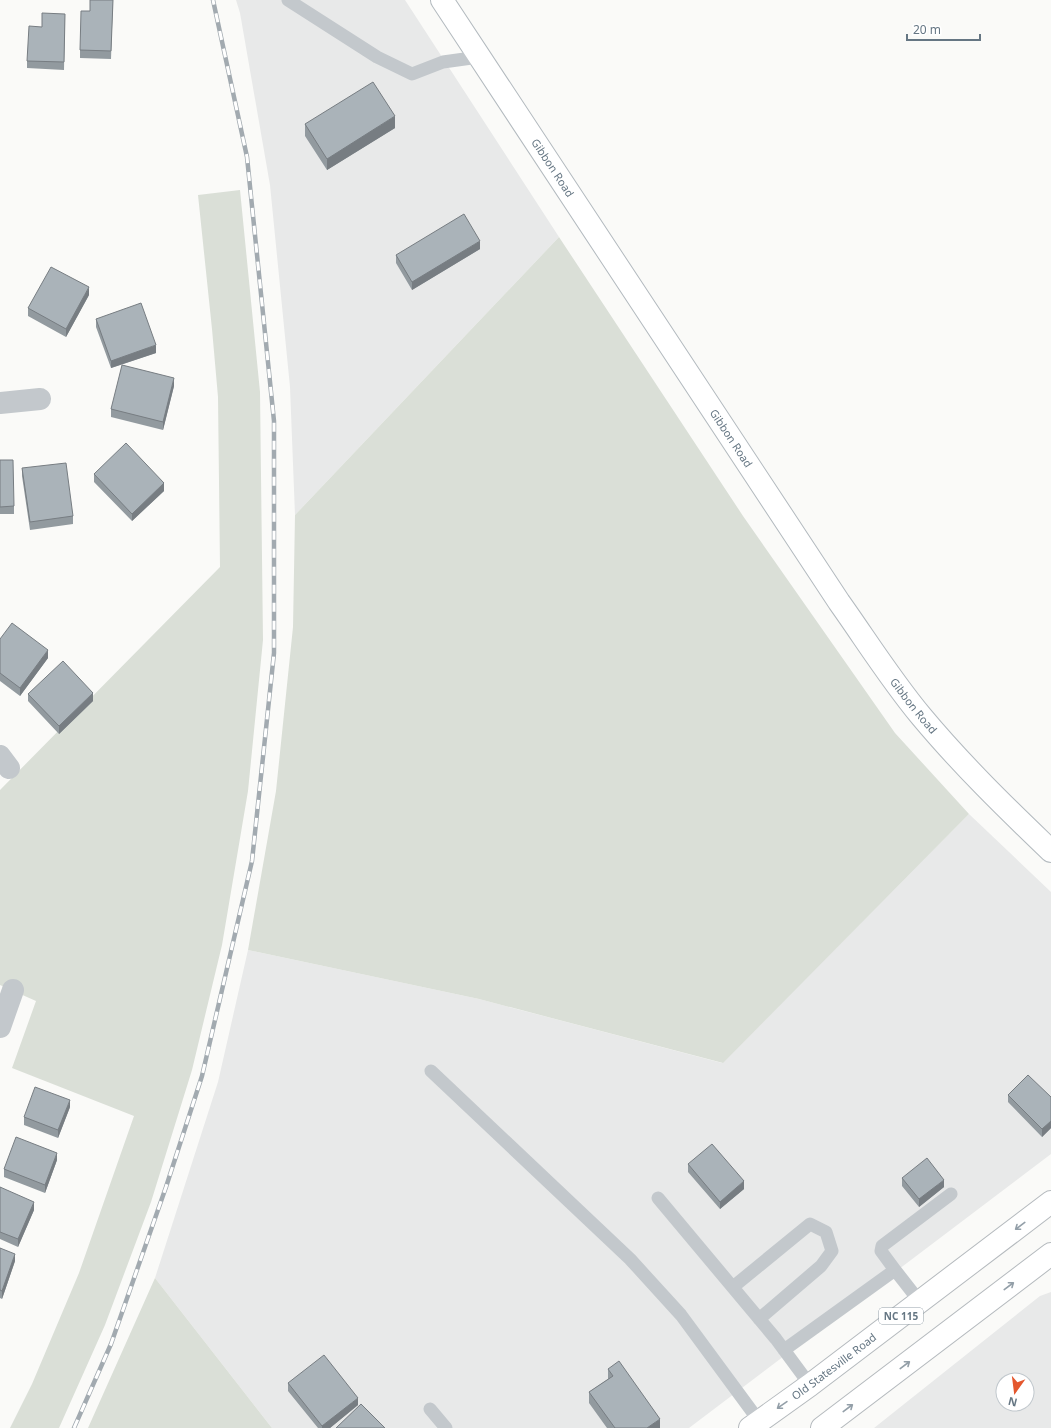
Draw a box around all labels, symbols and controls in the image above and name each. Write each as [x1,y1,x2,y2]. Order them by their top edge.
scale bar [907,16,980,42]
text: 20 m [913,21,941,38]
street label: Gibbon Road [528,135,578,200]
street label: Gibbon Road [707,406,756,470]
street label: Gibbon Road [887,675,941,737]
one-way arrow [1015,1221,1026,1230]
one-way arrow [1003,1282,1014,1290]
road number: NC 115 [879,1308,923,1324]
street label: Old Statesville Road [788,1329,879,1403]
one-way arrow [900,1361,911,1369]
north arrow [995,1372,1035,1412]
text: N [1006,1394,1019,1411]
one-way arrow [777,1401,788,1409]
one-way arrow [843,1404,854,1412]

